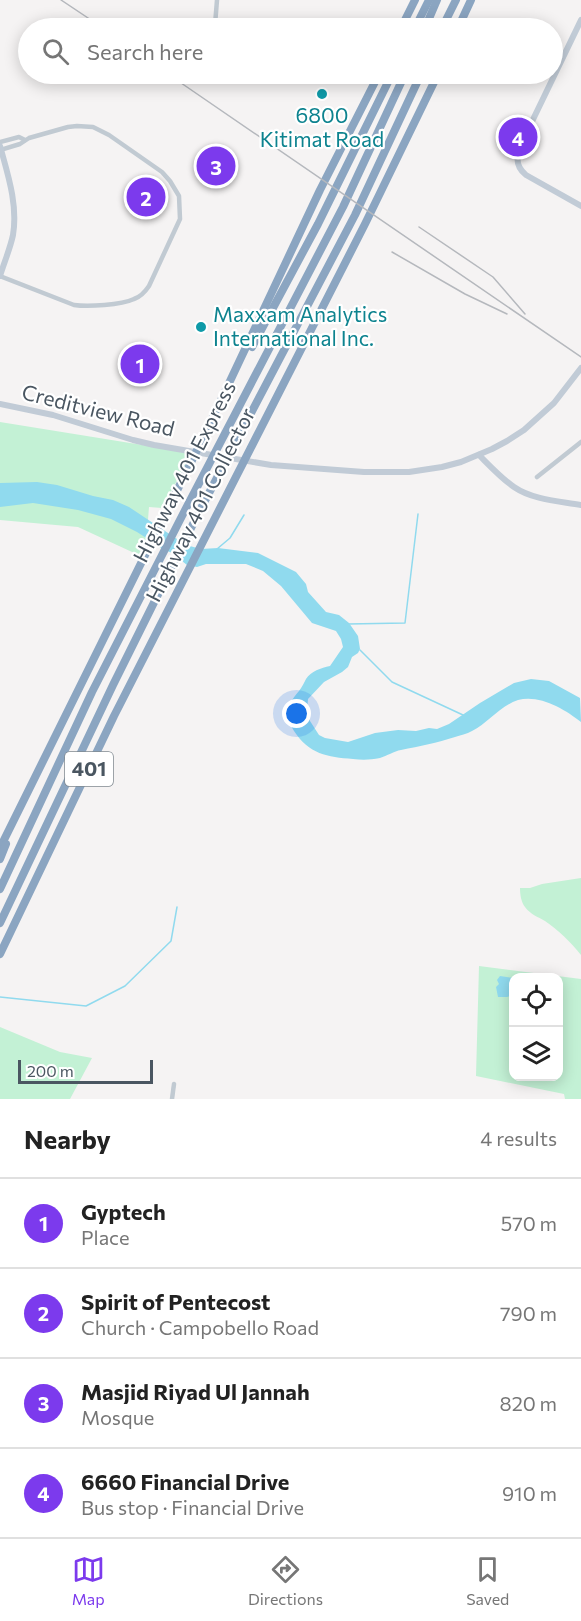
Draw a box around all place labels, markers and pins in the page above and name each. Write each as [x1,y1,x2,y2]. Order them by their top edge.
marker: 6800 Kitimat Road [315,87,329,101]
place label: 6800 Kitimat Road [260,102,384,151]
pin: 4 [498,114,538,160]
pin: 3 [196,144,236,188]
pin: 2 [126,174,166,220]
place label: Maxxam Analytics International Inc. [213,301,387,350]
marker: Maxxam Analytics International Inc. [194,320,208,334]
pin: 1 [120,342,160,386]

